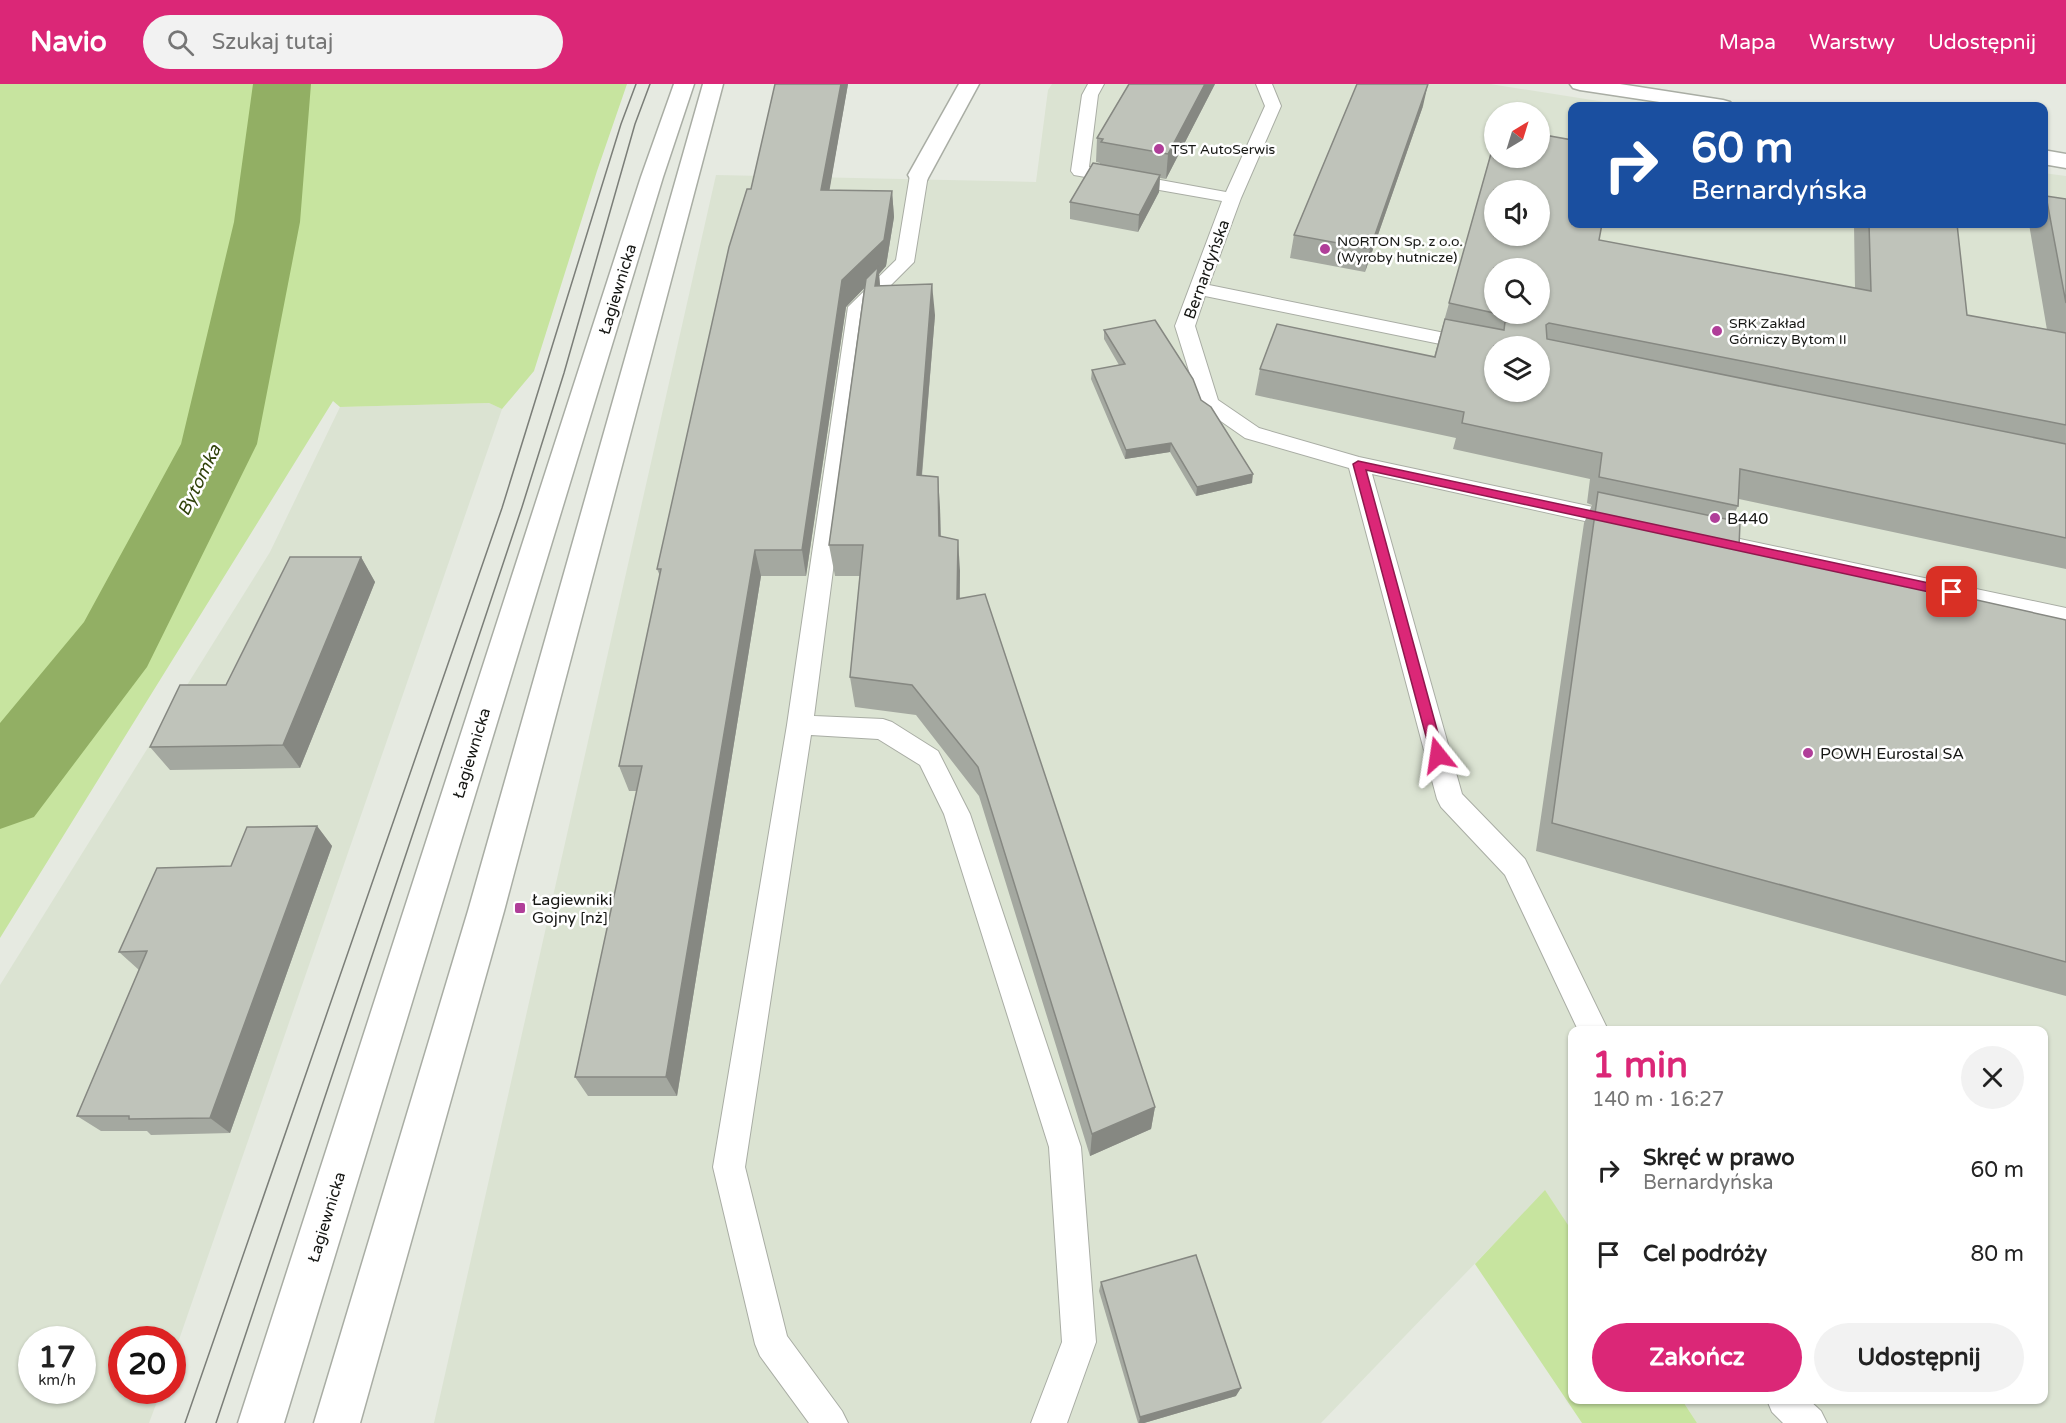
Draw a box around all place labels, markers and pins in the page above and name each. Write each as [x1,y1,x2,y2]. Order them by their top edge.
place label: TST AutoSerwis [1171,141,1276,158]
marker: TST AutoSerwis [1152,142,1166,156]
place label: NORTON Sp. z o.o. (Wyroby hutnicze) [1337,233,1463,266]
marker: NORTON Sp. z o.o. (Wyroby hutnicze) [1318,242,1332,256]
place label: SRK Zakład Górniczy Bytom II [1729,315,1847,348]
marker: SRK Zakład Górniczy Bytom II [1710,324,1724,338]
place label: B440 [1727,509,1768,529]
marker: B440 [1708,511,1722,525]
pin [1926,566,1977,617]
place label: POWH Eurostal SA [1820,744,1964,764]
marker: POWH Eurostal SA [1801,746,1815,760]
place label: Łagiewniki Gojny [nż] [532,890,612,928]
marker: Łagiewniki Gojny [nż] [513,901,527,915]

